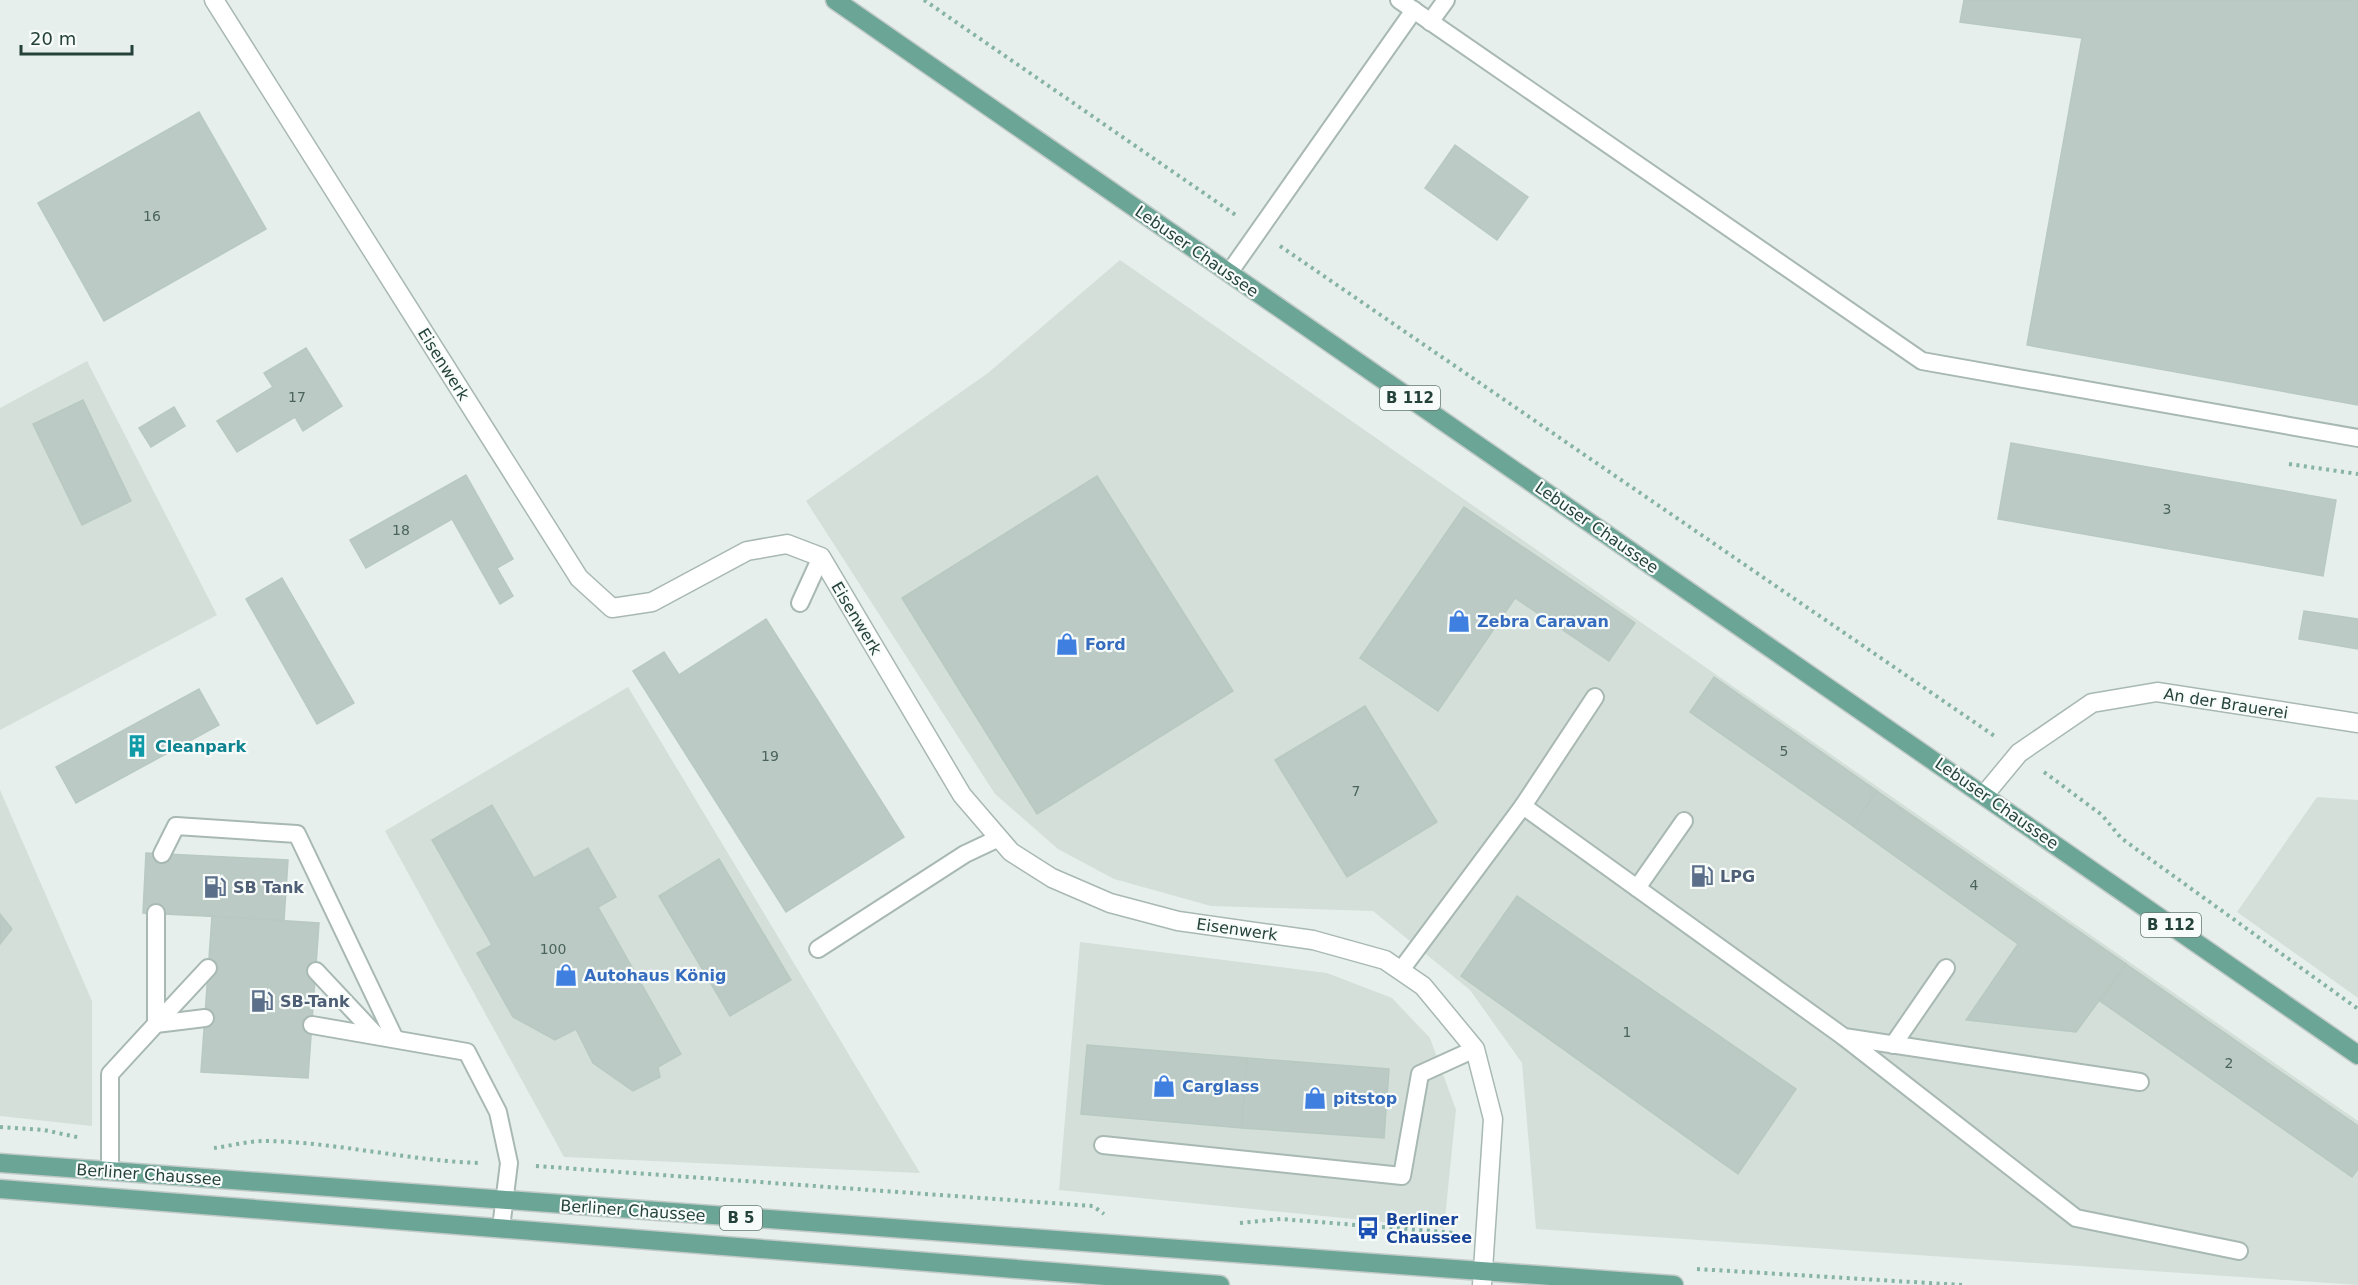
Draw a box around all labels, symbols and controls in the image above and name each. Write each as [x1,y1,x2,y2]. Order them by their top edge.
scale bar [21,18,132,56]
text: 20 m [30,28,76,49]
street label: Lebuser Chaussee [1131,202,1262,301]
house number: 16 [143,208,161,224]
street label: Eisenwerk [414,325,474,405]
road number: B 112 [1380,386,1440,410]
house number: 17 [288,389,306,405]
street label: Lebuser Chaussee [1531,478,1662,577]
house number: 3 [2163,501,2171,517]
house number: 18 [392,522,410,538]
street label: Eisenwerk [827,578,886,659]
shop icon: Zebra Caravan [1446,608,1472,634]
place label: Zebra Caravan [1477,612,1609,631]
shop icon: Ford [1054,631,1080,657]
place label: Ford [1085,635,1126,654]
street label: An der Brauerei [2162,684,2289,723]
building icon: Cleanpark [124,733,150,759]
place label: Cleanpark [155,737,246,756]
house number: 5 [1780,743,1788,759]
house number: 19 [761,748,779,764]
street label: Lebuser Chaussee [1931,754,2062,853]
house number: 7 [1352,783,1360,799]
fuel station icon: LPG [1689,863,1715,889]
place label: LPG [1720,867,1755,886]
fuel station icon: SB Tank [202,874,228,900]
house number: 4 [1970,877,1979,893]
place label: SB Tank [233,878,304,897]
road number: B 112 [2141,913,2201,937]
street label: Eisenwerk [1195,914,1279,945]
house number: 100 [540,941,566,957]
shop icon: Autohaus König [553,962,579,988]
place label: Autohaus König [584,966,727,985]
fuel station icon: SB-Tank [249,988,275,1014]
place label: SB-Tank [280,992,350,1011]
house number: 1 [1623,1024,1631,1040]
house number: 2 [2225,1055,2233,1071]
shop icon: Carglass [1151,1073,1177,1099]
place label: Carglass [1182,1077,1259,1096]
shop icon: pitstop [1302,1085,1328,1111]
place label: pitstop [1333,1089,1397,1108]
street label: Berliner Chaussee [76,1160,222,1189]
street label: Berliner Chaussee [560,1196,706,1225]
road number: B 5 [720,1206,762,1230]
place label: Berliner Chaussee [1386,1210,1472,1247]
bus stop icon: Berliner Chaussee [1355,1215,1381,1241]

